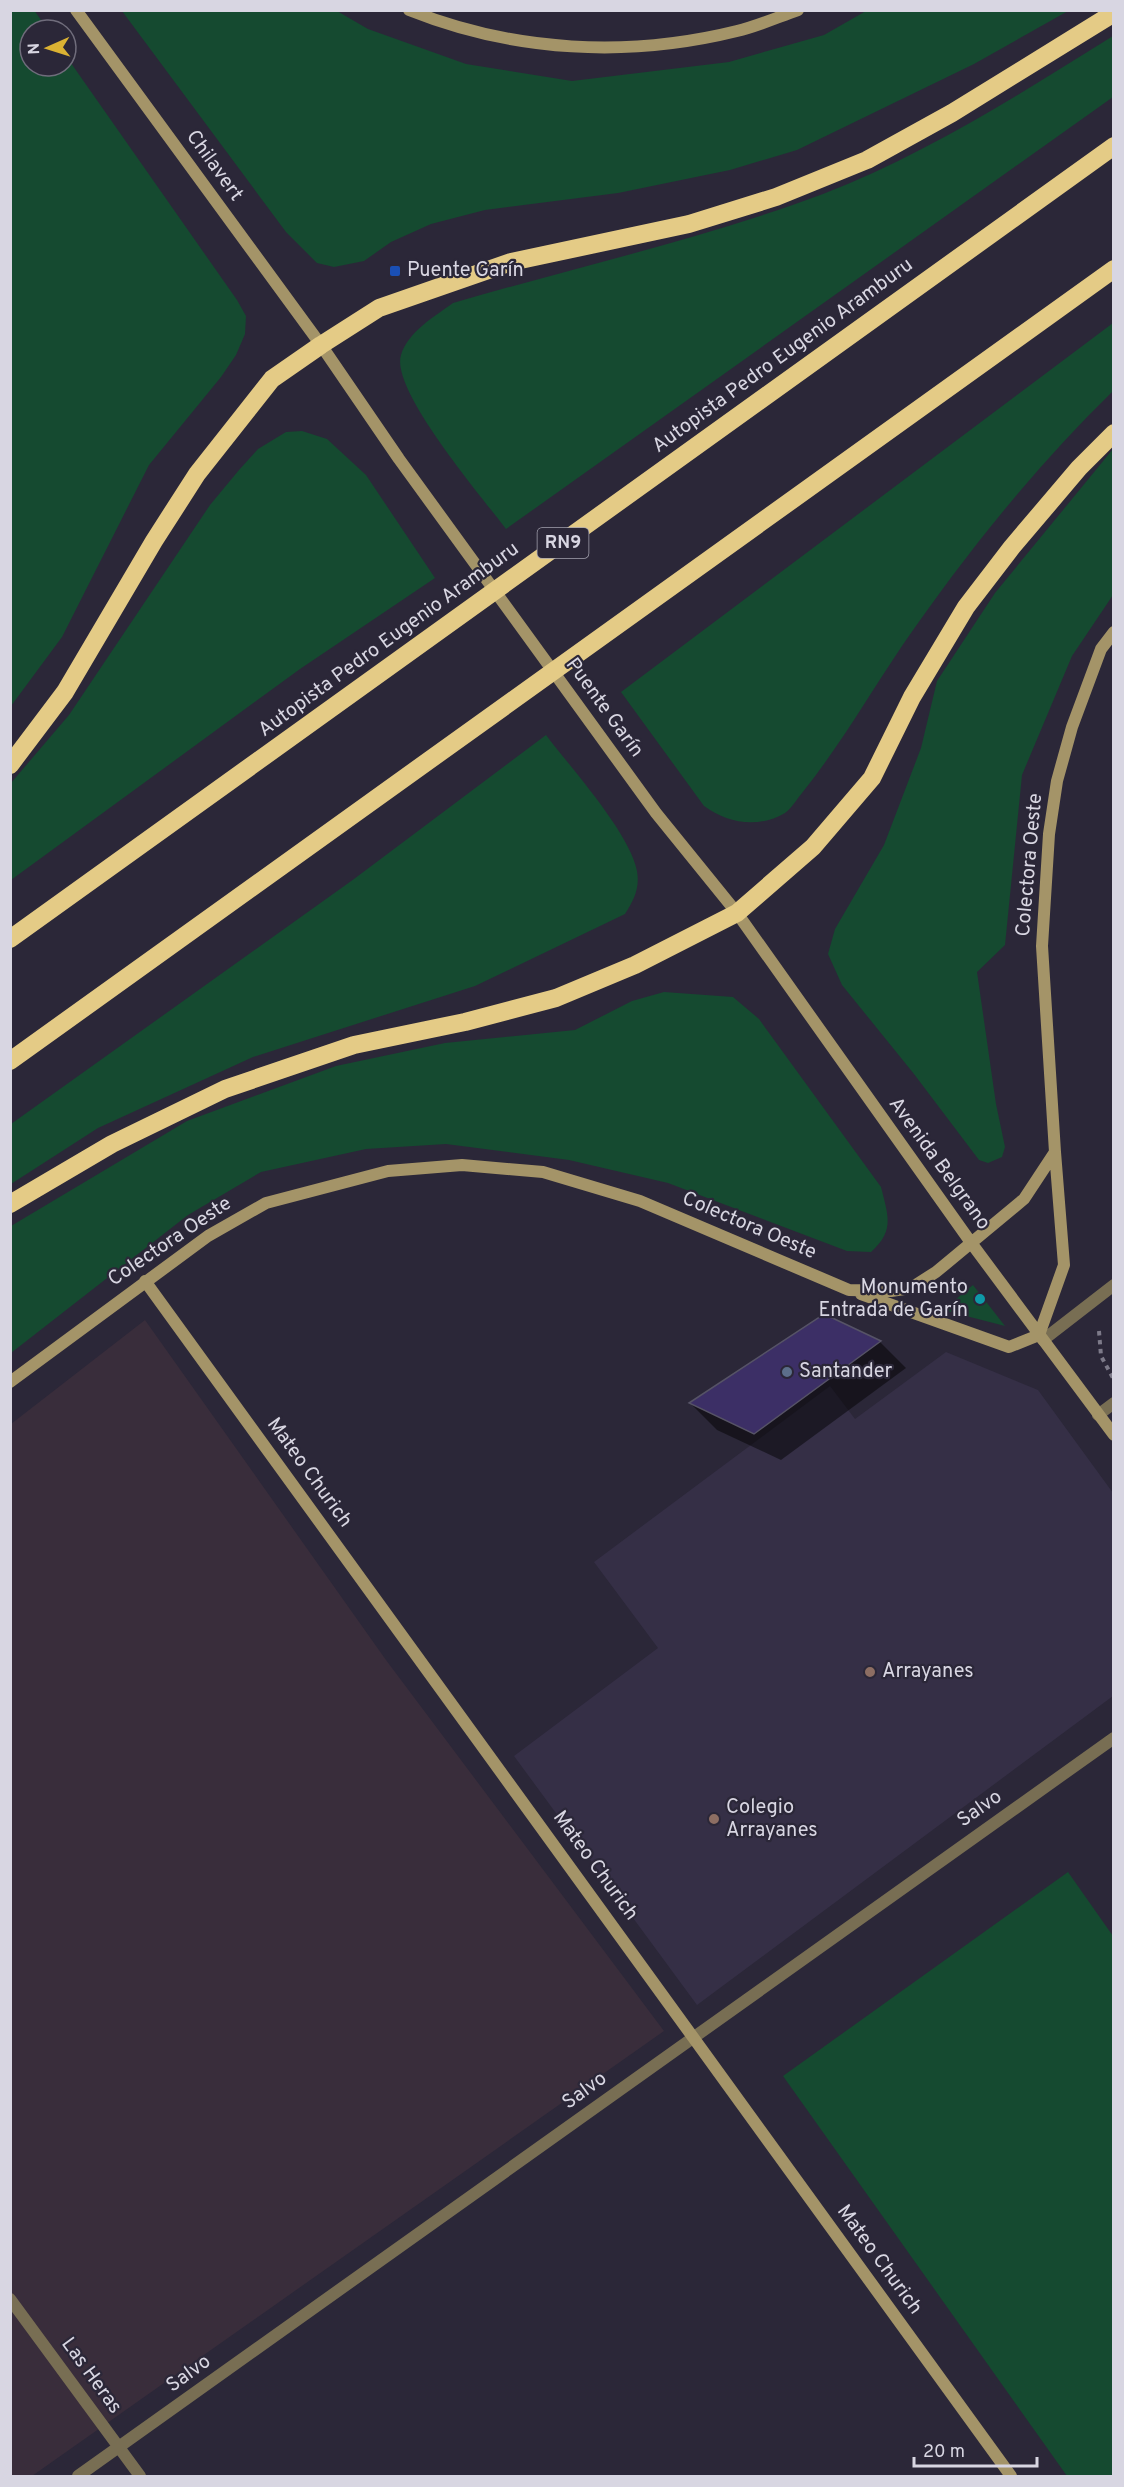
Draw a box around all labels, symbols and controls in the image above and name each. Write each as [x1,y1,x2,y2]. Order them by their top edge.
north arrow [18,18,78,78]
text: N [25,42,45,55]
street label: Chilavert [179,125,249,207]
street label: Autopista Pedro Eugenio Aramburu [647,253,919,459]
place label: Puente Garín [407,258,524,284]
marker: Puente Garín [388,264,402,278]
road number: RN9 [538,528,588,558]
street label: Autopista Pedro Eugenio Aramburu [253,537,525,743]
street label: Puente Garín [559,653,649,763]
street label: Colectora Oeste [1011,792,1049,938]
street label: Avenida Belgrano [882,1092,996,1236]
street label: Colectora Oeste [678,1186,820,1266]
street label: Colectora Oeste [103,1191,237,1293]
place label: Monumento Entrada de Garín [818,1275,968,1324]
marker: Monumento Entrada de Garín [973,1292,987,1306]
place label: Santander [799,1359,893,1385]
marker: Santander [780,1365,794,1379]
street label: Mateo Churich [260,1413,358,1533]
place label: Arrayanes [882,1659,974,1685]
marker: Arrayanes [863,1665,877,1679]
street label: Salvo [952,1784,1008,1834]
place label: Colegio Arrayanes [726,1795,818,1844]
street label: Mateo Churich [546,1806,644,1926]
marker: Colegio Arrayanes [707,1812,721,1826]
street label: Salvo [558,2066,612,2116]
street label: Mateo Churich [830,2200,928,2320]
street label: Las Heras [55,2333,127,2419]
street label: Salvo [162,2349,216,2399]
scale bar [914,2430,1037,2468]
text: 20 m [923,2441,965,2464]

